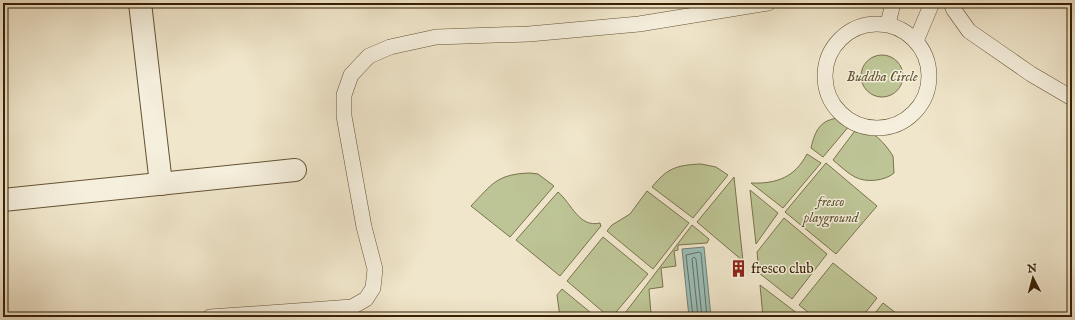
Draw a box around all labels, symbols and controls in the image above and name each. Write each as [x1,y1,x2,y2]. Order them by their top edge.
park label: Buddha Circle [846,68,918,86]
park label: fresco playground [801,193,860,228]
building icon: fresco club [728,258,748,278]
north arrow [1013,258,1053,298]
place label: fresco club [751,260,814,278]
text: N [1026,262,1038,277]

